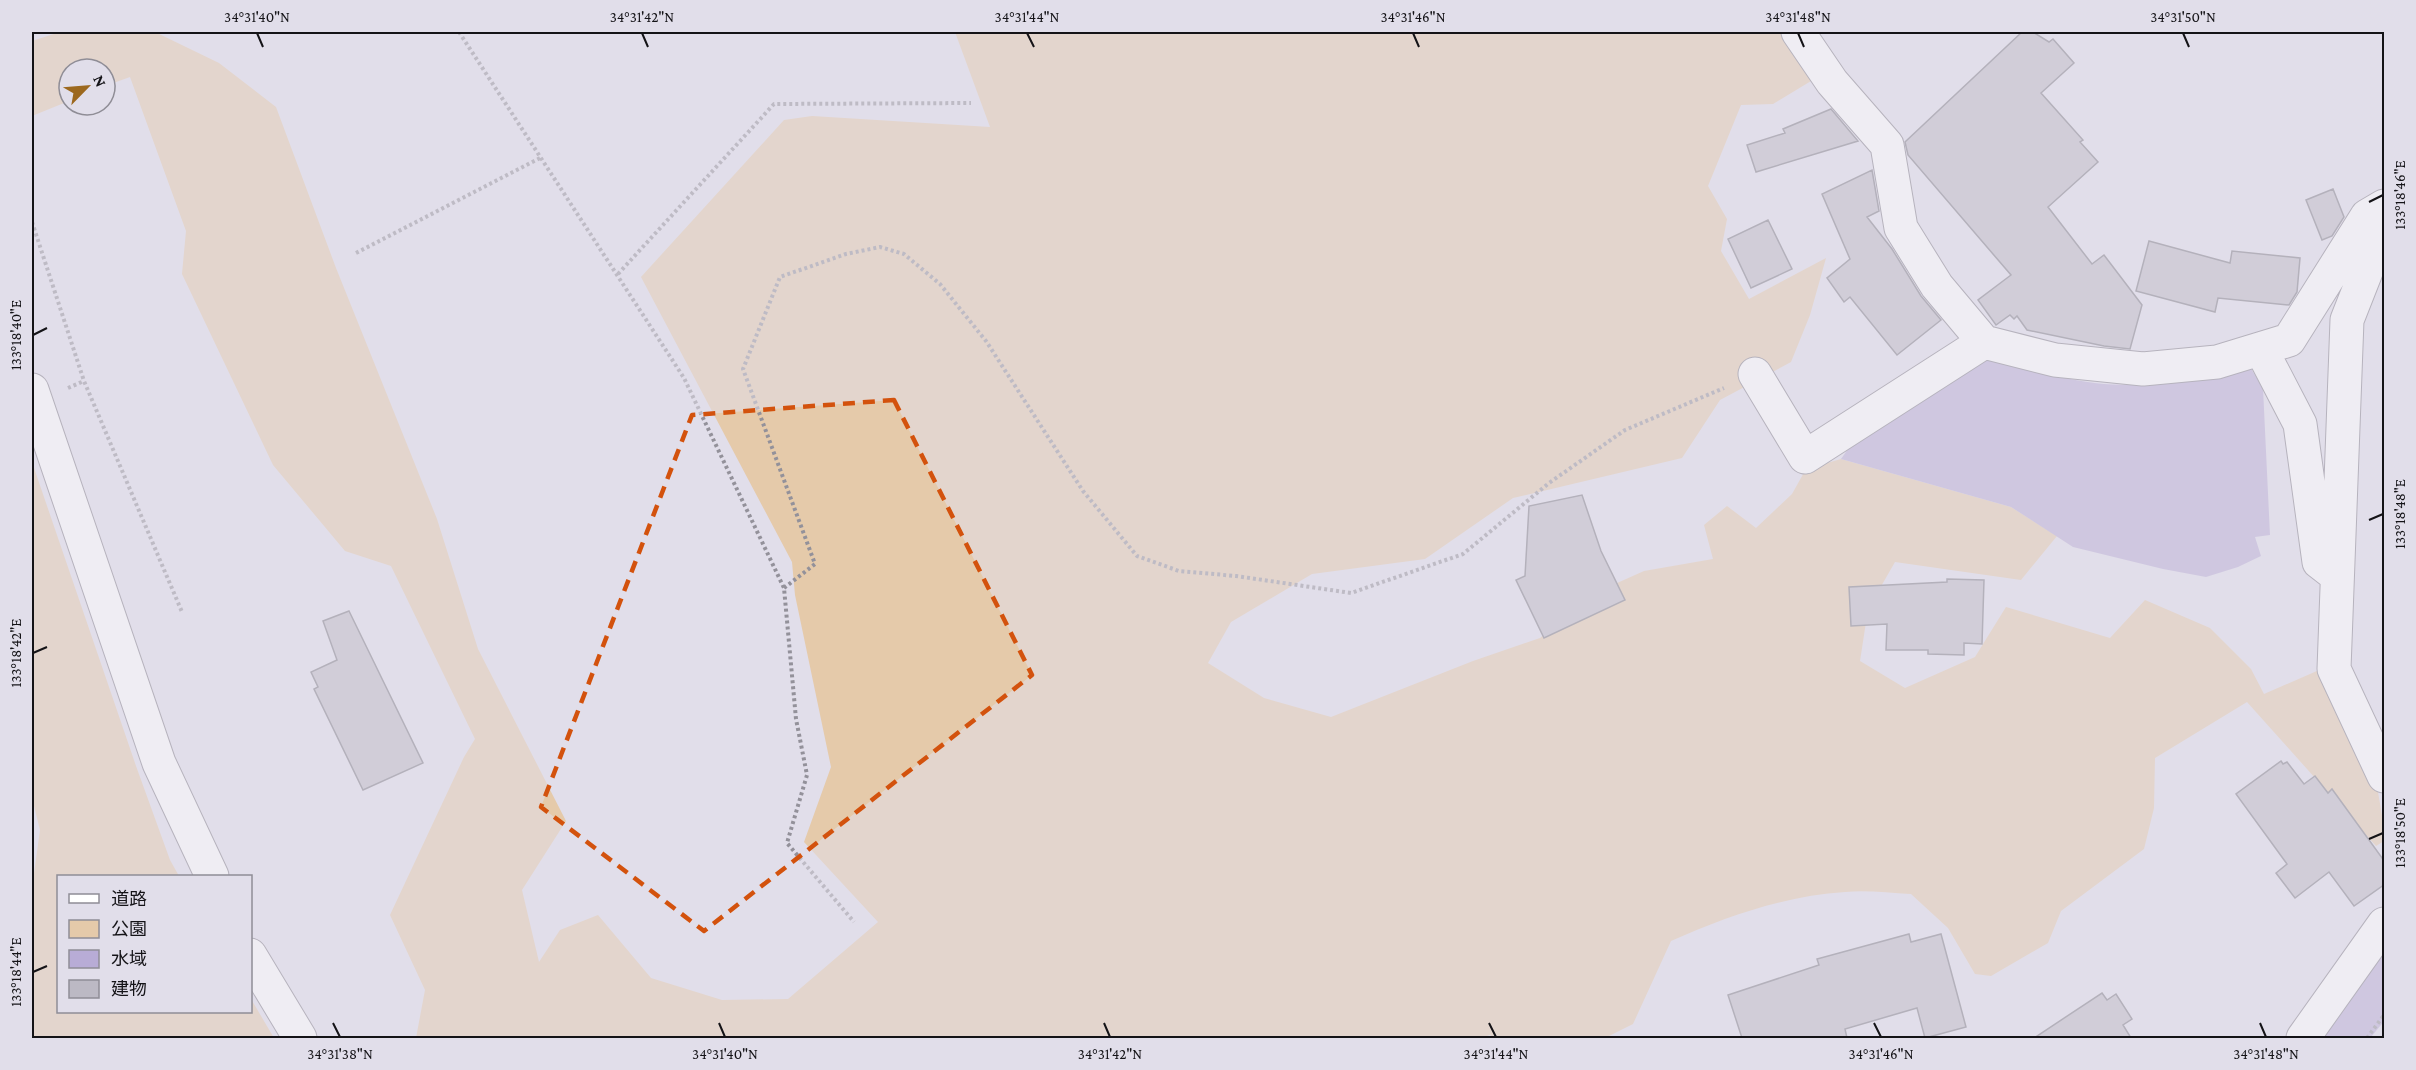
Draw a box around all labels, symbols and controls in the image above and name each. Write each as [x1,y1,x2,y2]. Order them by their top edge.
text: 34°31'40"N [224,9,290,25]
text: 34°31'42"N [610,9,674,25]
text: 34°31'44"N [995,9,1060,25]
text: 34°31'46"N [1380,9,1446,25]
text: 34°31'48"N [1765,9,1831,25]
text: 34°31'50"N [2150,9,2216,25]
north arrow [57,57,117,117]
text: N [90,72,110,89]
text: 133°18'46"E [2392,160,2408,230]
text: 133°18'40"E [8,300,24,370]
text: 133°18'48"E [2392,479,2408,549]
text: 133°18'42"E [8,619,24,687]
text: 133°18'50"E [2392,798,2408,868]
legend [57,875,252,1013]
text: 道路 [111,889,147,909]
text: 公園 [111,919,147,939]
text: 133°18'44"E [8,937,24,1007]
text: 水域 [111,949,147,969]
text: 建物 [111,979,147,999]
text: 34°31'38"N [307,1046,373,1062]
text: 34°31'40"N [692,1046,758,1062]
text: 34°31'42"N [1078,1046,1142,1062]
text: 34°31'44"N [1464,1046,1529,1062]
text: 34°31'46"N [1848,1046,1914,1062]
text: 34°31'48"N [2233,1046,2299,1062]

